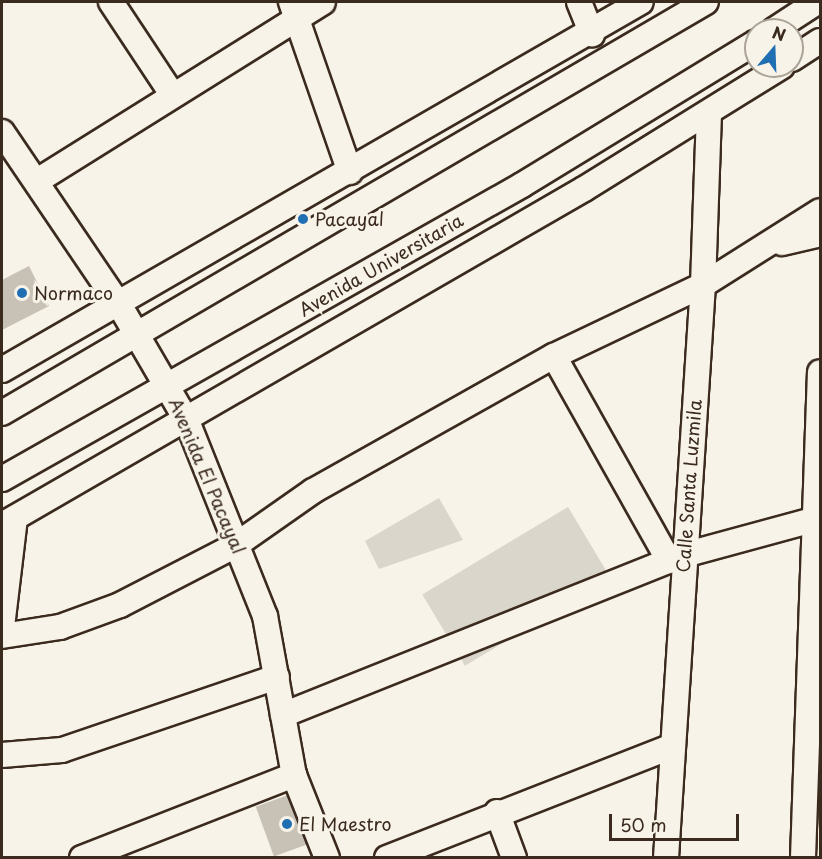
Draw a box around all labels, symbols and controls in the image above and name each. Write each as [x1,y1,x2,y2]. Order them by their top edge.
north arrow [744,18,804,78]
text: N [769,19,789,46]
place label: Pacayal [315,208,384,230]
street label: Avenida Universitaria [295,209,467,321]
marker: Pacayal [296,212,310,226]
place label: Normaco [34,282,113,304]
marker: Normaco [15,286,29,300]
street label: Avenida El Pacayal [165,396,249,556]
street label: Calle Santa Luzmila [672,398,706,574]
scale bar [612,802,742,840]
text: 50 m [620,811,667,838]
place label: El Maestro [299,813,392,835]
marker: El Maestro [280,817,294,831]

